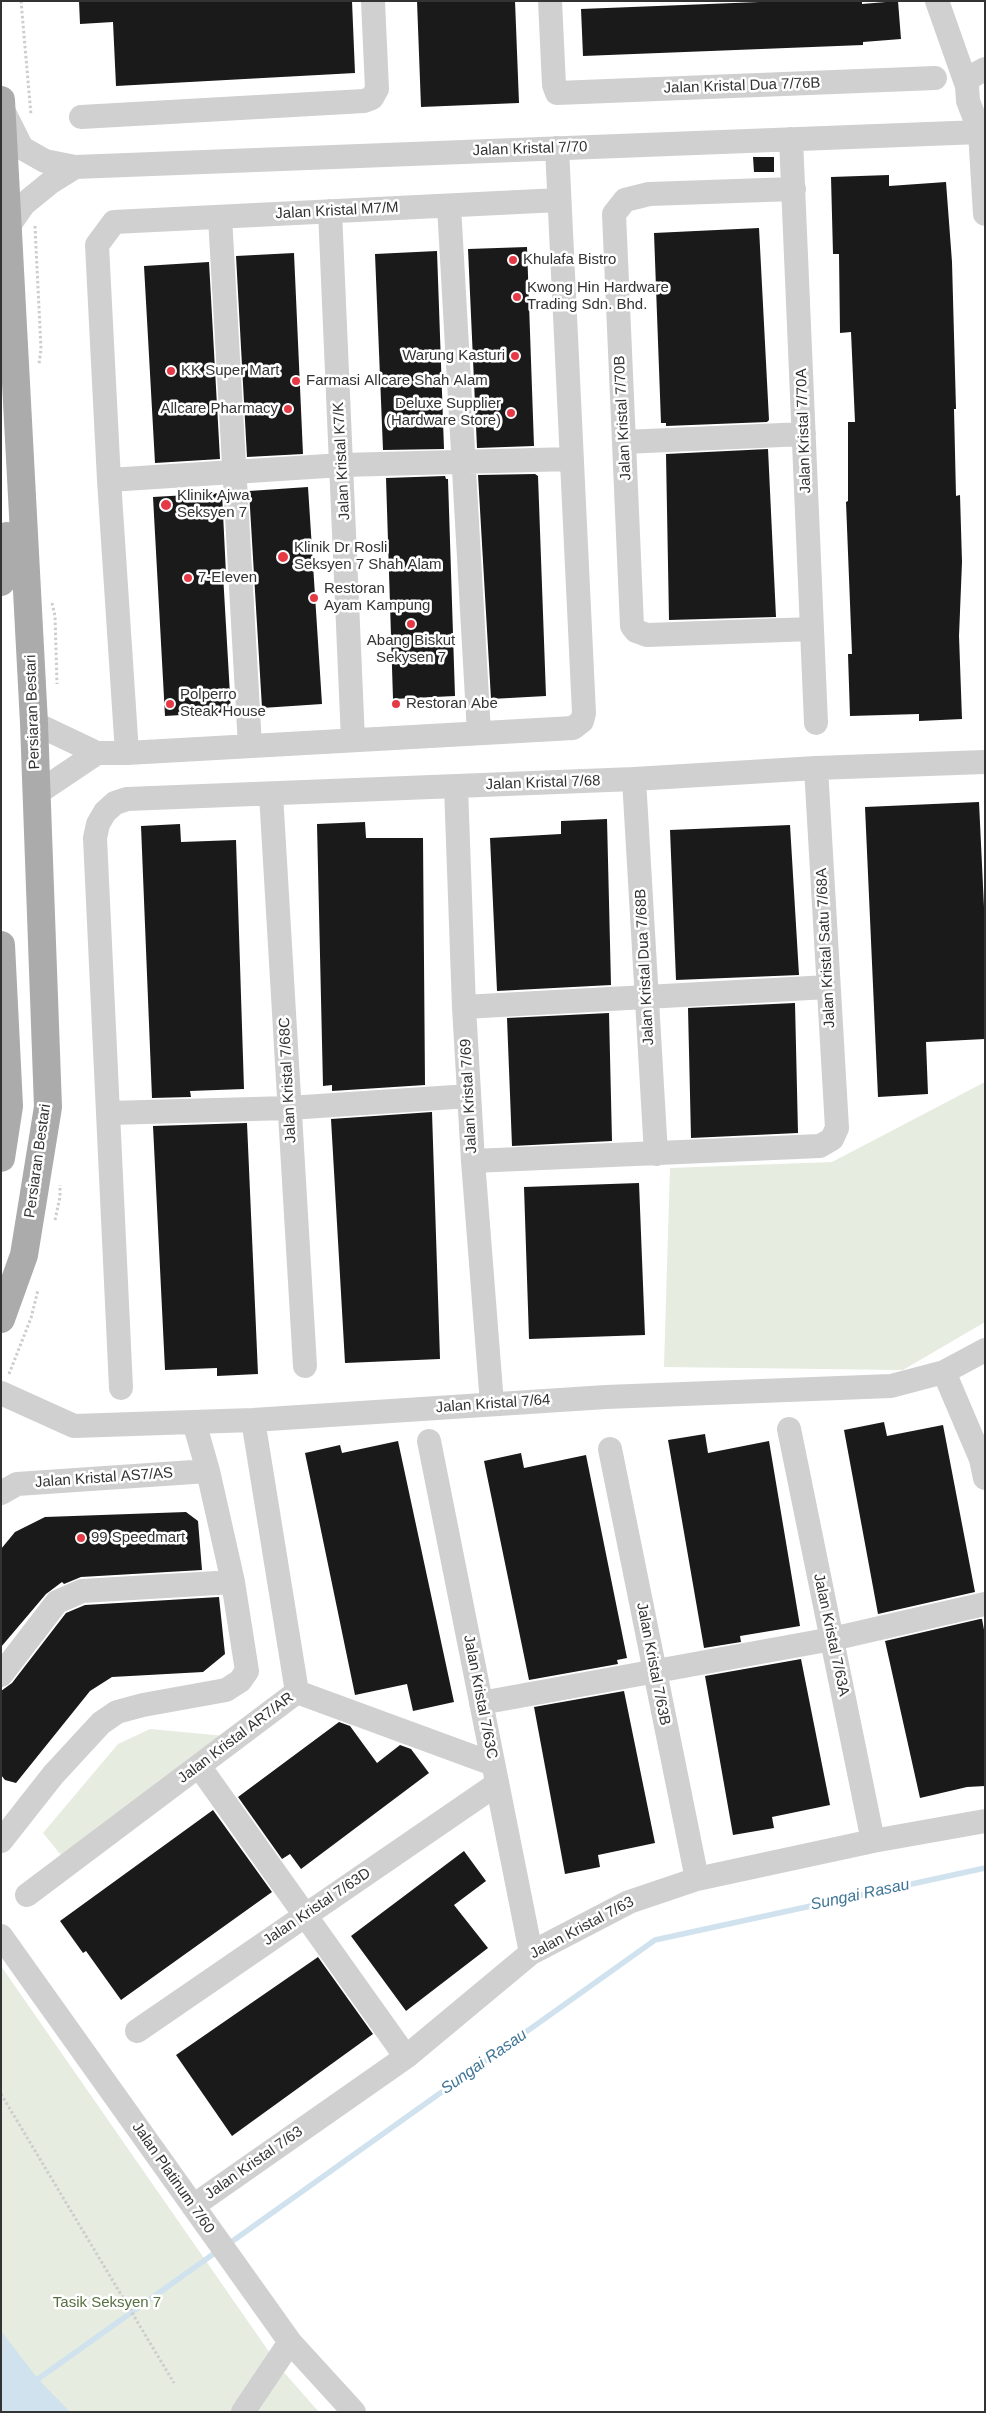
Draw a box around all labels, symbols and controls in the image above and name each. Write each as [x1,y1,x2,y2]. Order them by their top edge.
street label: Jalan Kristal Dua 7/76B [663,74,821,98]
street label: Jalan Kristal 7/70 [472,138,588,160]
street label: Jalan Kristal M7/M [275,199,399,223]
place label: Khulafa Bistro [523,251,616,269]
marker: Khulafa Bistro [507,254,519,266]
place label: Kwong Hin Hardware Trading Sdn. Bhd. [527,279,669,314]
marker: Kwong Hin Hardware Trading Sdn. Bhd. [511,291,523,303]
place label: Warung Kasturi [402,347,505,365]
marker: Warung Kasturi [509,350,521,362]
street label: Jalan Kristal 7/70B [611,355,635,481]
place label: KK Super Mart [181,362,279,380]
marker: KK Super Mart [165,365,177,377]
street label: Jalan Kristal 7/70A [793,368,815,494]
place label: Farmasi Allcare Shah Alam [306,372,488,390]
marker: Farmasi Allcare Shah Alam [290,375,302,387]
place label: Deluxe Supplier (Hardware Store) [386,395,501,430]
place label: Allcare Pharmacy [160,400,278,418]
street label: Jalan Kristal K7/K [330,401,354,521]
marker: Allcare Pharmacy [282,403,294,415]
marker: Deluxe Supplier (Hardware Store) [505,407,517,419]
place label: Klinik Ajwa Seksyen 7 [177,487,250,522]
marker: Klinik Ajwa Seksyen 7 [159,498,173,512]
place label: Klinik Dr Rosli Seksyen 7 Shah Alam [294,539,442,574]
marker: Klinik Dr Rosli Seksyen 7 Shah Alam [276,550,290,564]
place label: 7-Eleven [198,569,257,587]
marker: 7-Eleven [182,572,194,584]
place label: Restoran Ayam Kampung [324,580,430,615]
marker: Restoran Ayam Kampung [308,592,320,604]
marker: Abang Biskut Sekysen 7 [405,618,417,630]
place label: Abang Biskut Sekysen 7 [367,632,455,667]
street label: Persiaran Bestari [22,654,44,770]
place label: Polperro Steak House [180,686,266,721]
place label: Restoran Abe [406,695,498,713]
marker: Polperro Steak House [164,698,176,710]
marker: Restoran Abe [390,698,402,710]
street label: Jalan Kristal 7/68 [485,772,601,794]
street label: Jalan Kristal Satu 7/68A [813,868,839,1028]
street label: Jalan Kristal Dua 7/68B [632,888,658,1046]
street label: Jalan Kristal 7/68C [276,1017,300,1143]
street label: Jalan Kristal 7/69 [457,1038,481,1154]
street label: Persiaran Bestari [21,1103,55,1219]
street label: Jalan Kristal 7/64 [435,1391,551,1417]
street label: Jalan Kristal AS7/AS [34,1464,174,1492]
place label: 99 Speedmart [91,1529,185,1547]
marker: 99 Speedmart [75,1532,87,1544]
street label: Jalan Kristal 7/63A [809,1572,853,1698]
street label: Jalan Kristal 7/63B [632,1601,674,1727]
street label: Jalan Kristal 7/63C [459,1633,501,1761]
street label: Jalan Kristal AR7/AR [175,1689,297,1787]
street label: Jalan Kristal 7/63D [260,1864,374,1950]
water label: Sungai Rasau [809,1875,911,1915]
street label: Jalan Kristal 7/63 [527,1893,637,1963]
water label: Sungai Rasau [437,2025,531,2099]
street label: Jalan Platinum 7/60 [128,2119,218,2237]
street label: Jalan Kristal 7/63 [202,2123,306,2203]
park label: Tasik Seksyen 7 [53,2294,161,2312]

